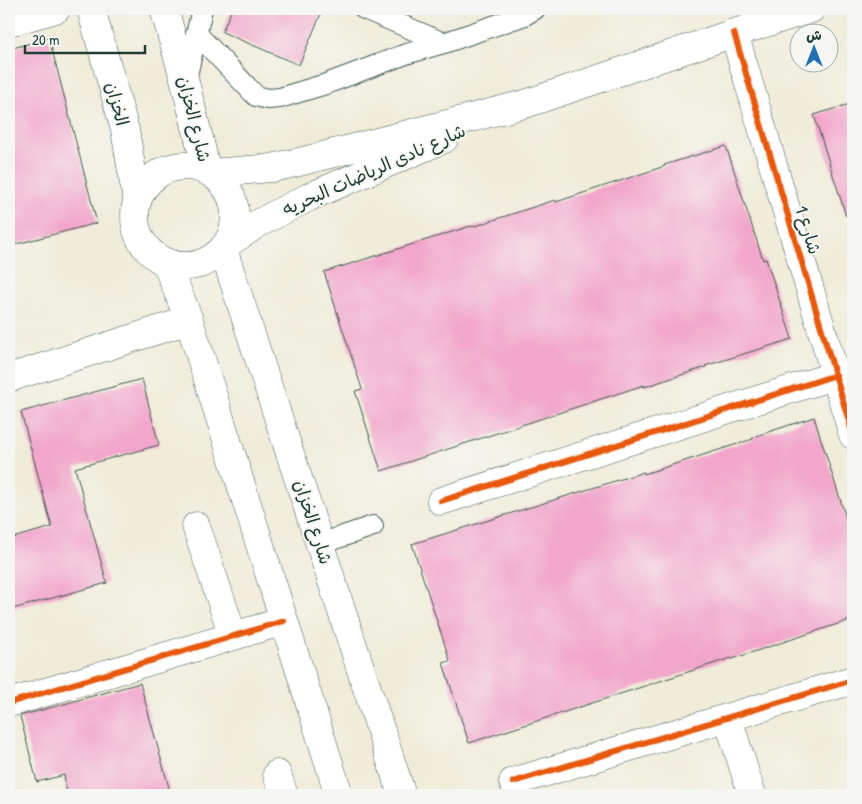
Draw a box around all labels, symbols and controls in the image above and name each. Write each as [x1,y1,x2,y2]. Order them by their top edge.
scale bar [25,22,145,54]
north arrow [790,22,840,72]
text: ش [806,25,822,44]
text: 20 m [32,29,59,50]
street label: شارع الخزان [172,73,217,164]
street label: الخزان [100,79,135,129]
street label: شارع نادى الرياضات البحريه [278,118,469,221]
street label: شارع 1 [789,202,828,257]
street label: شارع الخزان [288,476,339,567]

